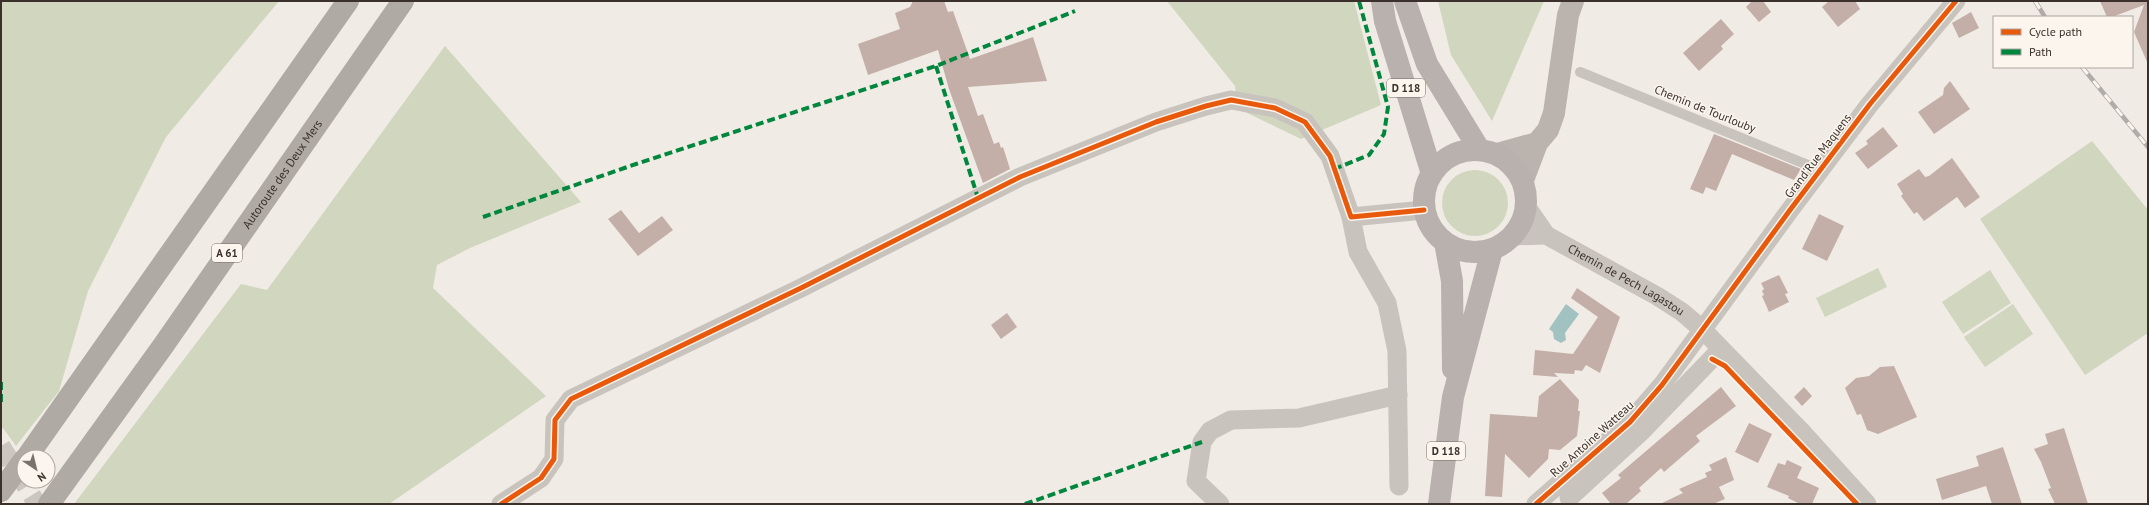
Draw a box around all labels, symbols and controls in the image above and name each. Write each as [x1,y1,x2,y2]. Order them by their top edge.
legend [1993,16,2133,68]
text: Cycle path [2029,24,2082,39]
text: Path [2029,44,2052,59]
road number: D 118 [1387,79,1425,97]
street label: Chemin de Tourlouby [1652,81,1758,136]
street label: Grand'Rue Maquens [1781,111,1854,201]
street label: Autoroute des Deux Mers [239,117,325,231]
street label: Chemin de Pech Lagastou [1565,240,1687,319]
road number: A 61 [212,244,242,262]
street label: Rue Antoine Watteau [1547,397,1636,480]
road number: D 118 [1427,442,1465,460]
north arrow [16,449,56,489]
text: N [35,469,49,485]

